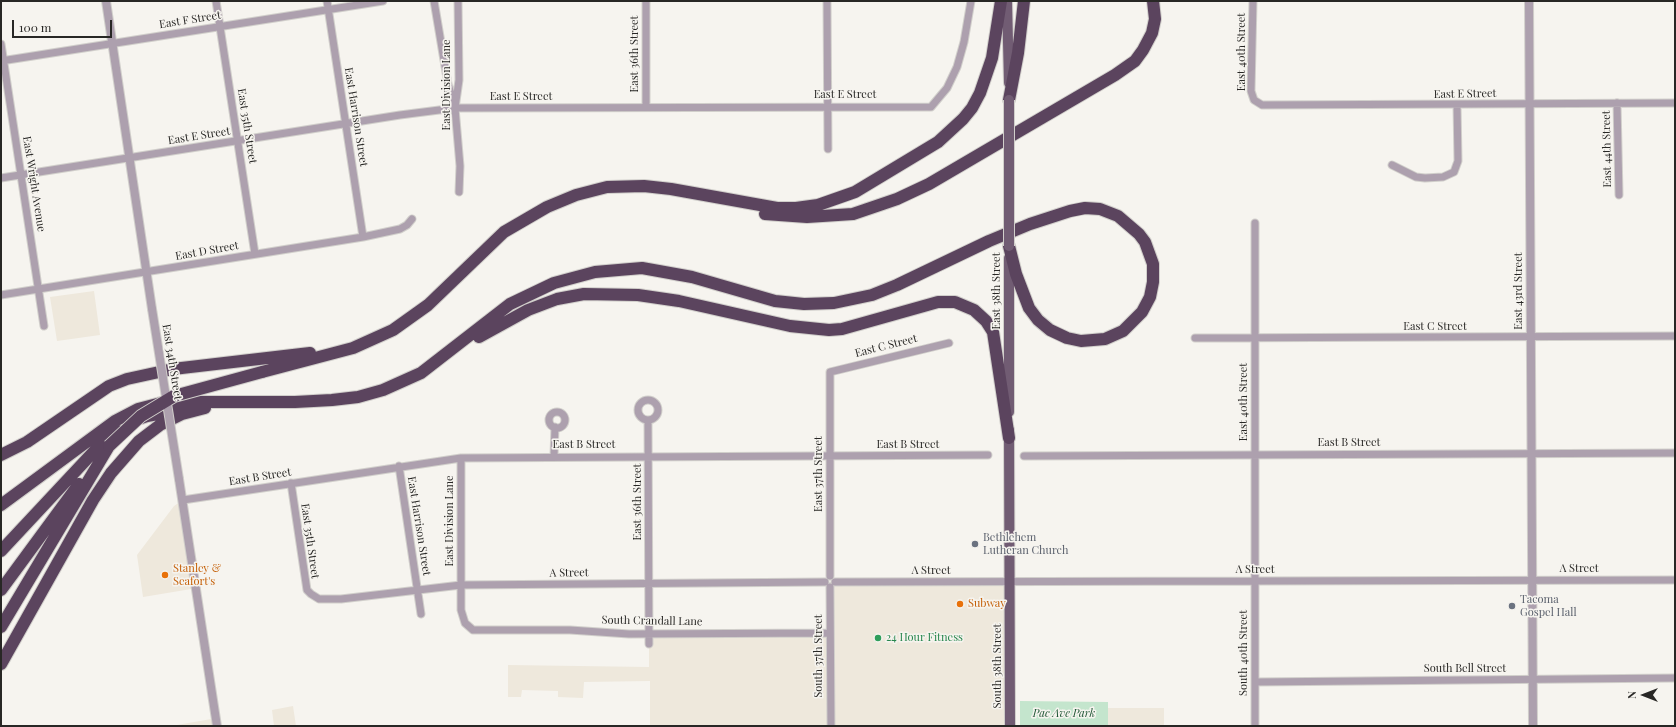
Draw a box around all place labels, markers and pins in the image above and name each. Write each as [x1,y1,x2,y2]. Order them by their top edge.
place label: Bethlehem Lutheran Church [983,531,1068,557]
marker: Bethlehem Lutheran Church [970,539,980,549]
place label: Stanley & Seafort's [173,562,221,588]
marker: Stanley & Seafort's [160,570,170,580]
place label: Tacoma Gospel Hall [1520,593,1577,619]
place label: Subway [968,597,1006,611]
marker: Subway [955,599,965,609]
marker: Tacoma Gospel Hall [1507,601,1517,611]
place label: 24 Hour Fitness [886,631,963,645]
marker: 24 Hour Fitness [873,633,883,643]

